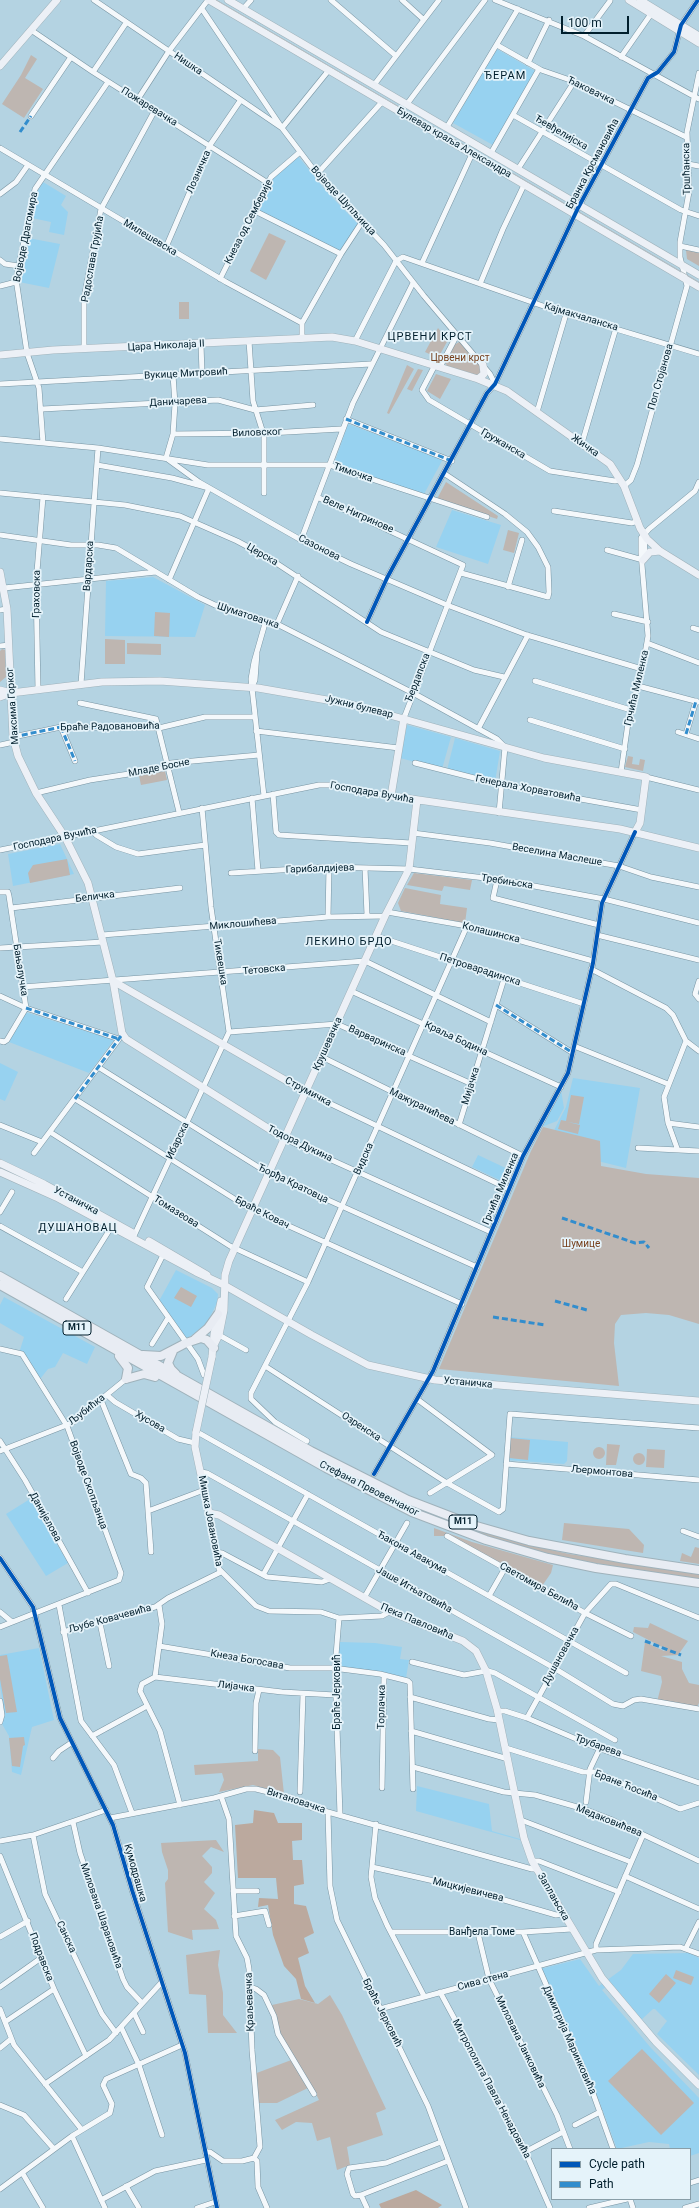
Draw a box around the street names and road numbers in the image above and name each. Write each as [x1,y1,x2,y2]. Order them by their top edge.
street label: Нишка [171,50,205,78]
street label: Ђаковачка [565,74,617,108]
street label: Пожаревачка [119,85,179,129]
street label: Булевар краља Александра [394,105,514,181]
street label: Ђевђелијска [532,113,590,153]
street label: Бранка Крсмановића [564,117,622,211]
street label: Тршћанска [681,143,693,195]
street label: Лозничка [184,149,214,195]
street label: Војводе Шупљикца [308,164,378,238]
street label: Кнеза од Семберије [222,178,276,266]
street label: Војводе Драгомира [11,191,41,283]
street label: Радослава Грујића [79,215,107,303]
street label: Милешевска [121,217,179,259]
street label: Кајмакчаланска [543,300,619,334]
street label: Цара Николаја II [127,338,205,354]
street label: Поп Стојанова [646,342,676,412]
street label: Вукице Митровић [144,366,228,382]
street label: Даничарева [149,395,207,409]
street label: Виловског [232,426,282,440]
street label: Гружанска [478,426,528,462]
street label: Жичка [569,432,601,460]
street label: Тимочка [332,461,374,485]
street label: Веле Нигринове [321,494,395,536]
street label: Сазонова [296,532,342,564]
street label: Вардарска [81,540,97,592]
street label: Церска [244,541,280,569]
street label: Граховска [31,570,43,618]
street label: Шуматовачка [215,600,281,632]
street label: Грчића Миленка [622,649,652,727]
street label: Ђердапска [403,652,433,704]
street label: Максима Горког [4,667,22,745]
street label: Јужни булевар [324,693,394,721]
street label: Браће Радовановића [60,720,160,734]
street label: Младе Босне [127,756,191,780]
street label: Генерала Хорватовића [474,773,582,805]
street label: Господара Вучића [329,780,415,806]
street label: Господара Вучића [12,824,98,854]
street label: Веселина Маслеше [511,841,603,869]
street label: Гарибалдијева [285,862,355,876]
street label: Требињска [480,872,534,892]
street label: Беличка [75,889,115,905]
street label: Миклошићева [209,915,277,933]
street label: Колашинска [461,920,521,946]
street label: Тиквешка [210,938,230,986]
street label: Бањалучка [10,943,30,997]
street label: Петроварадинска [438,951,522,989]
street label: Тетовска [242,962,286,978]
street label: Крушевачка [311,1015,345,1073]
street label: Краља Бодина [422,1019,490,1059]
street label: Варваринска [346,1023,408,1059]
street label: Мијачка [460,1066,482,1106]
street label: Струмичка [283,1075,333,1109]
street label: Мажуранићева [387,1086,457,1128]
street label: Ибарска [164,1120,192,1162]
street label: Тодора Дукина [266,1123,334,1165]
street label: Видска [352,1141,376,1177]
street label: Грчића Миленка [480,1151,522,1227]
street label: Ђорђа Кратовца [256,1162,330,1206]
street label: Устаничка [51,1184,101,1218]
street label: Томазеова [151,1193,201,1231]
street label: Браће Ковач [233,1194,291,1232]
road number: M11 [63,1321,91,1335]
street label: Устаничка [443,1375,493,1391]
street label: Љубићка [66,1392,108,1428]
street label: Хусова [133,1409,167,1435]
street label: Озренска [339,1410,383,1444]
street label: Војводе Скопљанца [66,1439,110,1531]
street label: Стефана Првовенчаног [317,1459,421,1519]
street label: Љермонтова [571,1463,633,1481]
street label: Мишка Јовановића [195,1475,225,1567]
street label: Данијелова [26,1490,64,1544]
road number: M11 [449,1515,477,1529]
street label: Ђакона Авакума [375,1529,449,1577]
street label: Светомира Белића [497,1560,581,1614]
street label: Јаше Игњатовића [374,1564,454,1616]
street label: Пека Павловића [379,1601,455,1643]
street label: Љубе Ковачевића [67,1602,153,1636]
street label: Душановачка [540,1625,582,1687]
street label: Кнеза Богосава [210,1648,284,1672]
street label: Браће Јерковић [331,1654,343,1730]
street label: Лијачка [217,1679,255,1695]
street label: Торлачка [376,1685,388,1729]
street label: Трубарева [573,1732,623,1760]
street label: Бране Ћосића [593,1768,659,1804]
street label: Витановачка [265,1786,327,1816]
street label: Медаковићева [574,1802,644,1840]
street label: Кумодрашка [121,1843,149,1903]
street label: Милована Шарановића [77,1862,125,1970]
street label: Заплањска [535,1871,571,1923]
street label: Мицкијевичева [431,1875,505,1905]
street label: Санска [53,1919,79,1955]
street label: Ванђела Томе [449,1926,515,1938]
street label: Подравска [26,1931,56,1983]
street label: Сива стена [456,1968,510,1994]
street label: Краљевачка [243,1973,257,2031]
street label: Браће Јерковић [360,1977,404,2049]
street label: Димитрија Маринковића [540,1984,598,2096]
street label: Милована Јанковића [492,1994,548,2090]
street label: Митрополита Павла Ненадовића [449,2017,533,2161]

